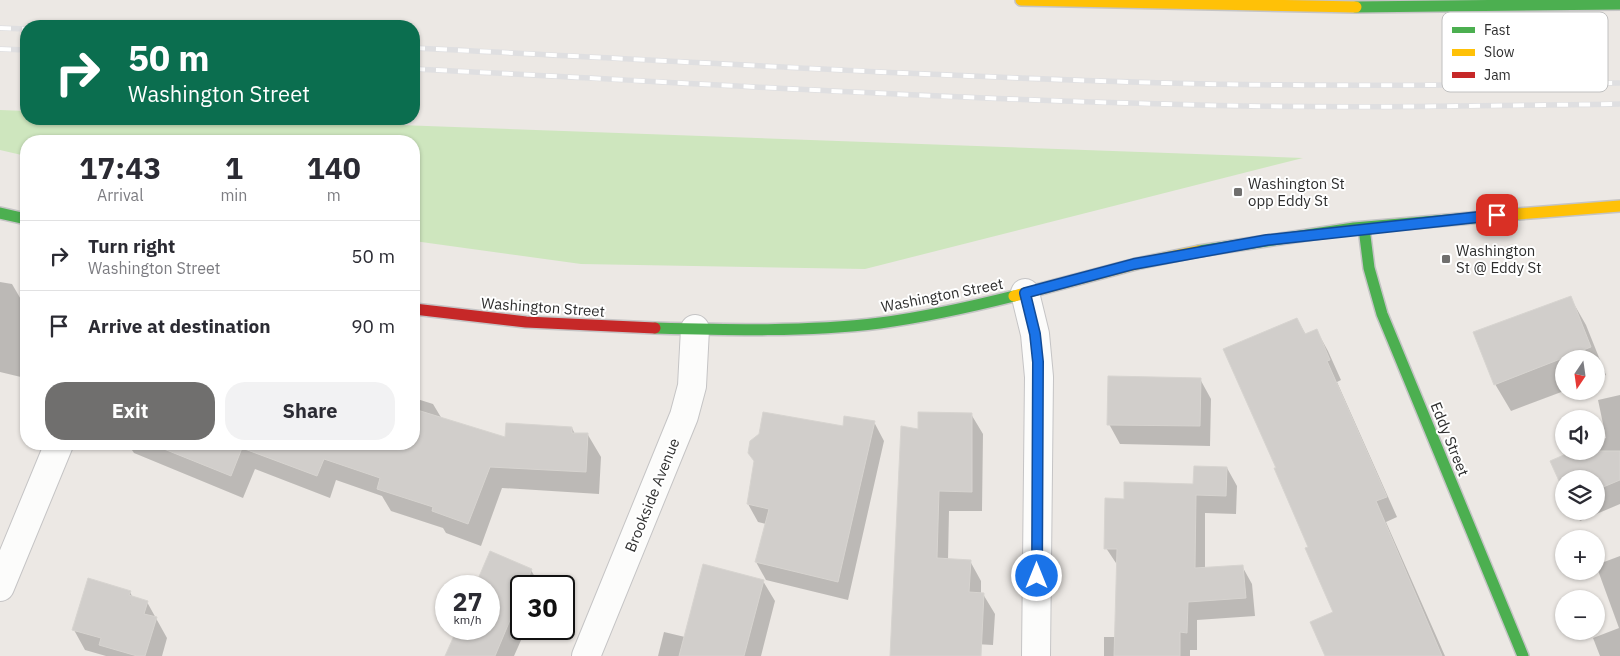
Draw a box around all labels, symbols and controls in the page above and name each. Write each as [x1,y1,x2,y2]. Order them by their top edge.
legend [1442,12,1608,92]
text: Fast [1484,21,1510,39]
text: 50 m [128,35,210,81]
icon: right [45,40,110,105]
text: Slow [1484,43,1515,61]
text: Jam [1484,66,1511,84]
text: Washington Street [128,79,310,108]
text: 17:43 [79,148,161,187]
text: 1 [225,148,243,187]
text: 140 [307,148,361,187]
place label: Washington St opp Eddy St [1248,174,1345,210]
text: Arrival [97,185,144,205]
text: min [220,185,247,205]
text: m [327,185,341,205]
marker: Washington St opp Eddy St [1232,186,1244,198]
pin [1476,194,1518,236]
icon: arrive [1483,201,1511,229]
text: Turn right [88,234,175,258]
place label: Washington St @ Eddy St [1456,241,1541,277]
icon: right [45,242,73,270]
text: 50 m [351,244,395,268]
marker: Washington St @ Eddy St [1440,253,1452,265]
text: Washington Street [88,258,220,278]
street label: Washington Street [879,274,1005,316]
street label: Washington Street [480,293,606,321]
icon: arrive [45,312,73,340]
text: Arrive at destination [88,314,271,338]
text: 90 m [351,314,395,338]
north arrow [1555,350,1605,400]
map controls [1555,350,1605,640]
button: Exit [45,382,215,440]
button: Share [225,382,395,440]
street label: Eddy Street [1427,399,1473,479]
button: sound [1555,410,1605,460]
street label: Brookside Avenue [620,435,684,555]
button: layers [1555,470,1605,520]
button: + [1555,530,1605,580]
position arrow [1010,549,1062,601]
speed limit sign: 30 [510,575,575,640]
text: 27 [452,585,483,618]
button: − [1555,590,1605,640]
text: km/h [453,612,482,627]

